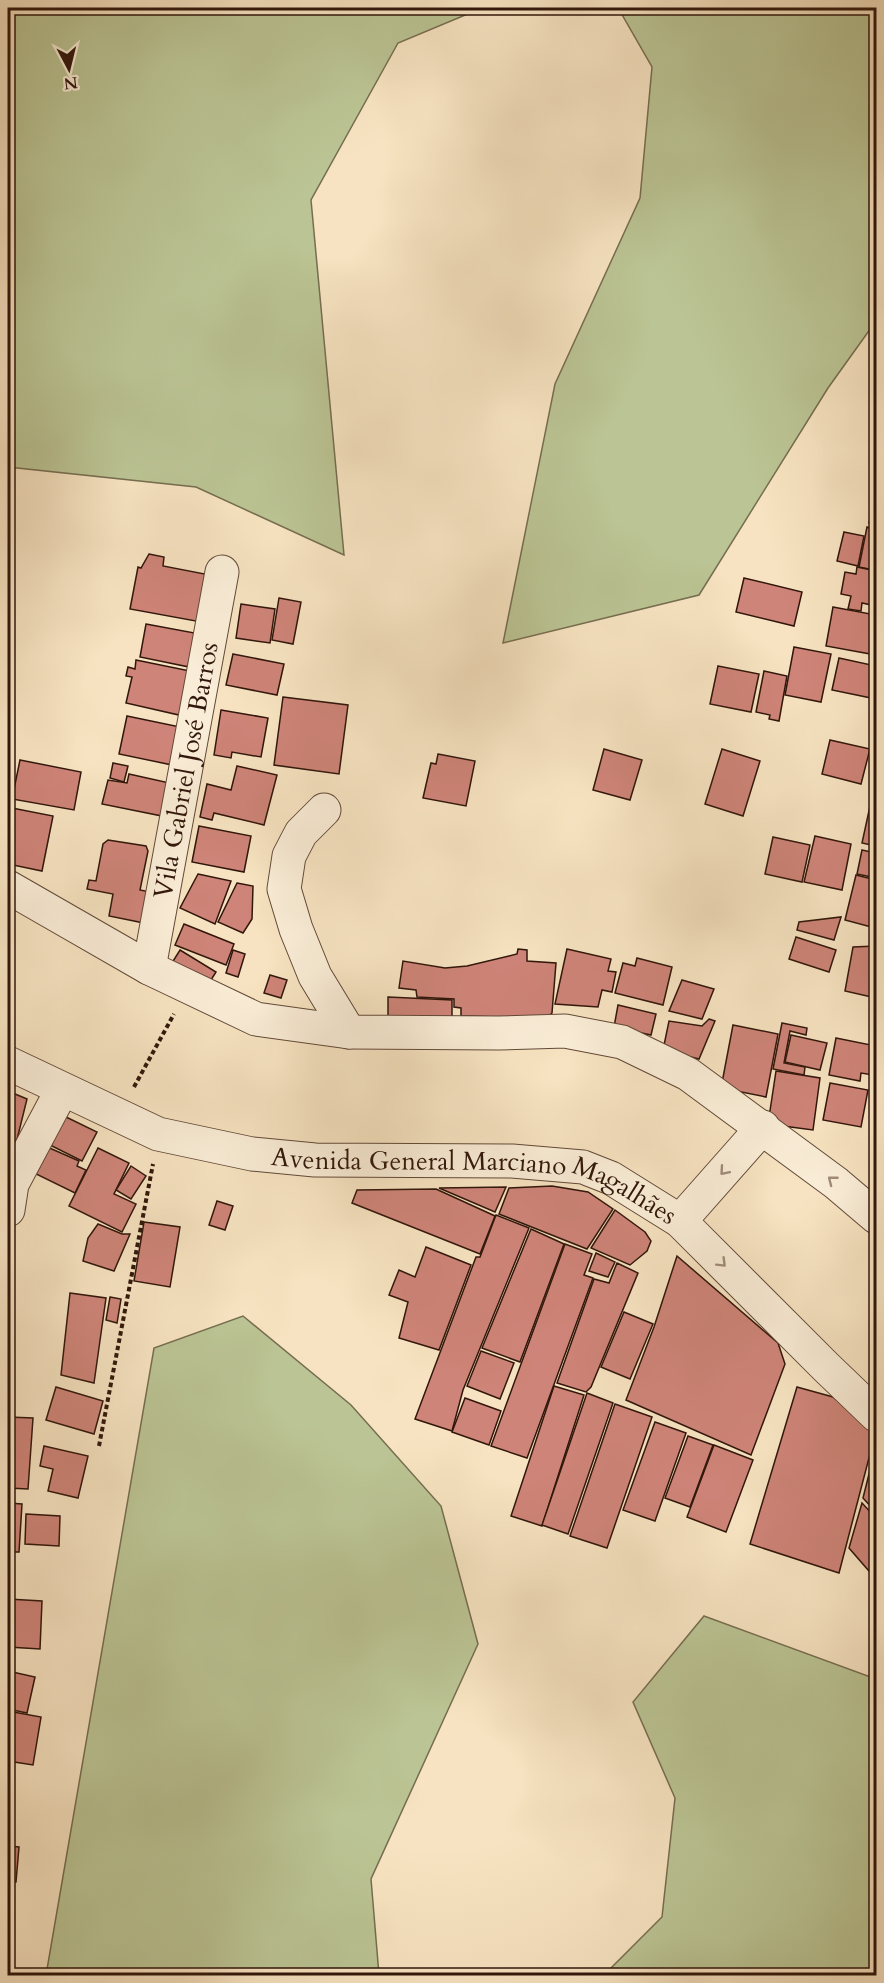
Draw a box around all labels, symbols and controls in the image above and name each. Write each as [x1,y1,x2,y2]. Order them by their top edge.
north arrow [39,39,99,99]
text: N [62,71,79,95]
street label: Vila Gabriel José Barros [145,639,226,902]
street label: Avenida General Marciano Magalhães [270,1138,684,1232]
one-way arrow [720,1165,731,1175]
one-way arrow [827,1176,838,1187]
one-way arrow [714,1255,725,1266]

